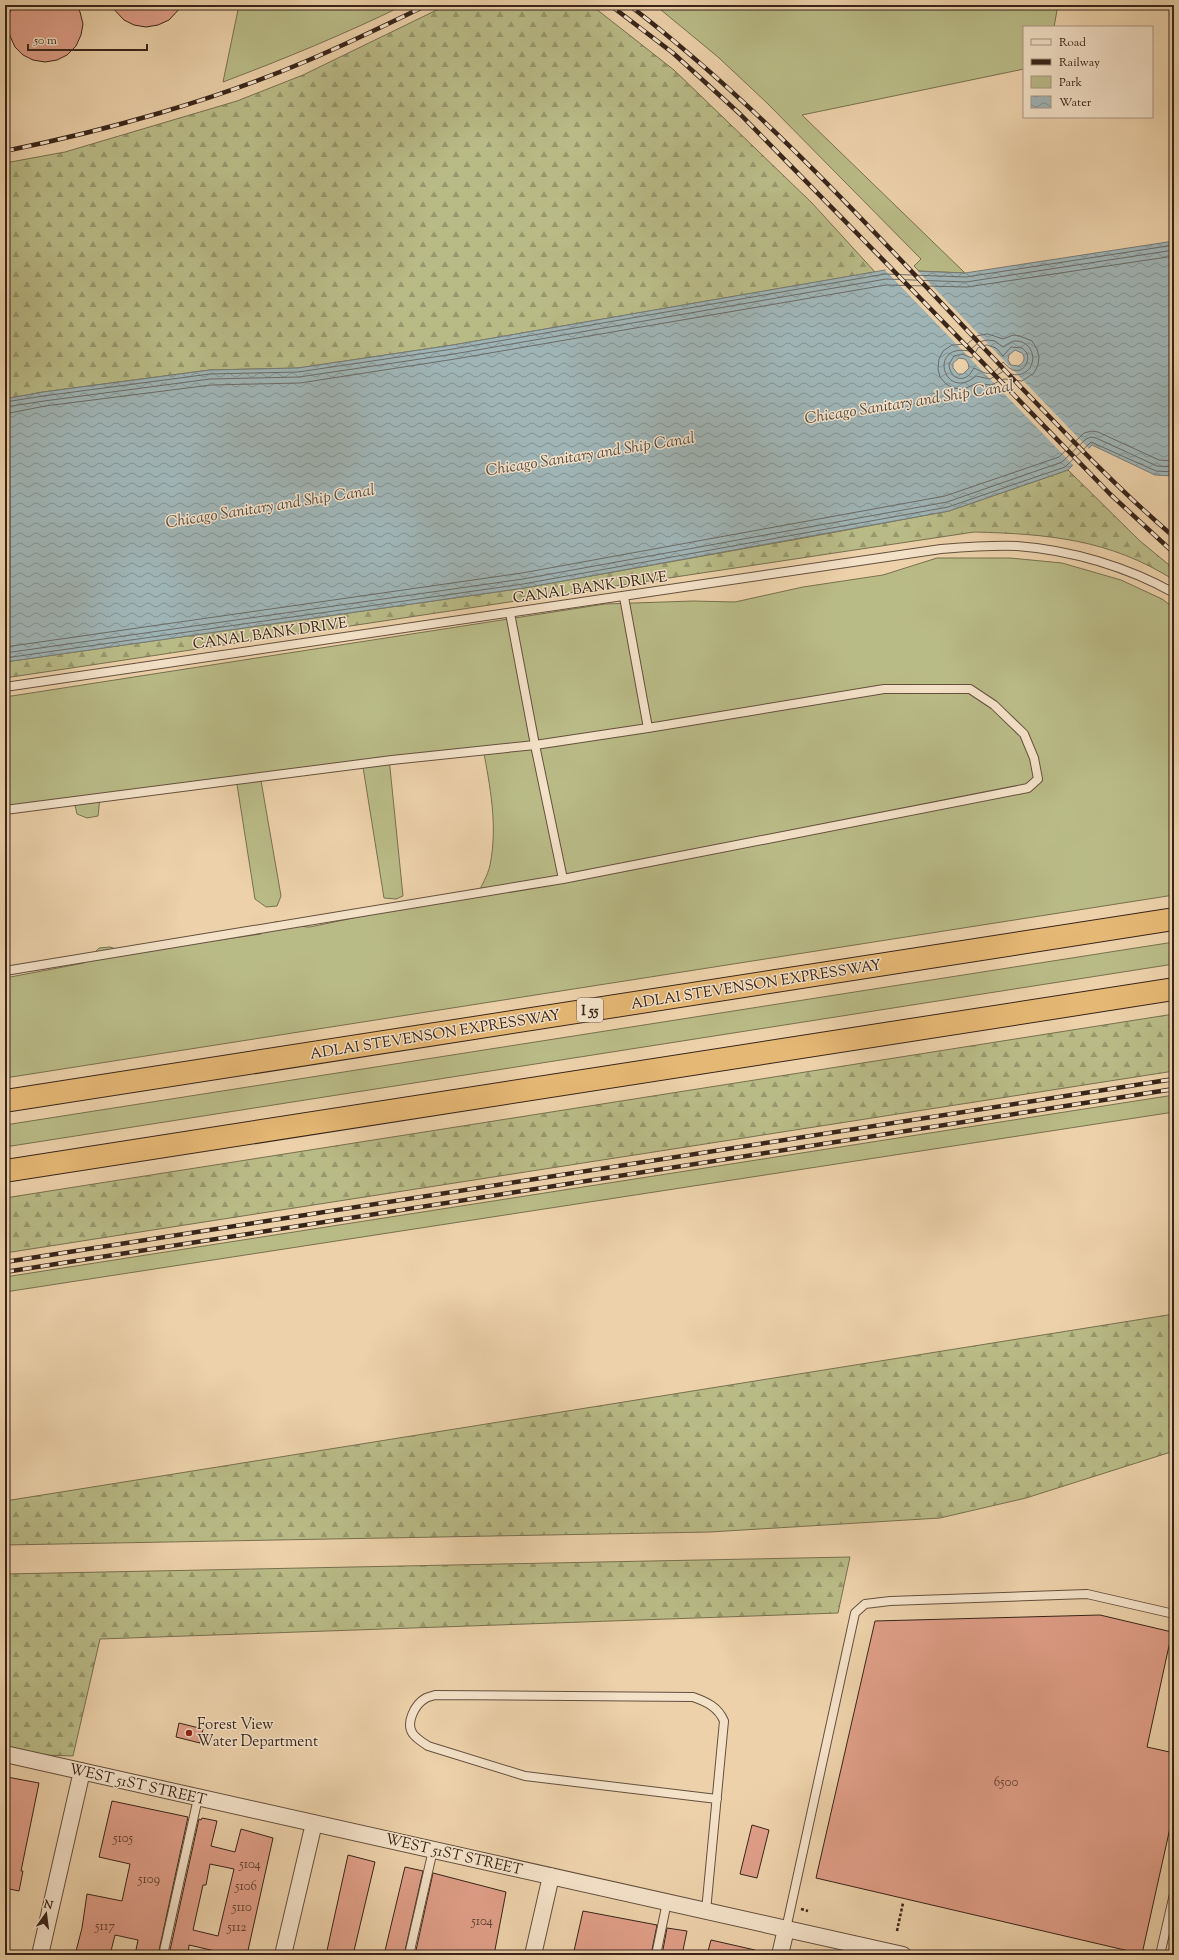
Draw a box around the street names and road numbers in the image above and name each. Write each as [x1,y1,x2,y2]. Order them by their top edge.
street label: CANAL BANK DRIVE [512,567,669,610]
street label: CANAL BANK DRIVE [192,613,349,656]
street label: ADLAI STEVENSON EXPRESSWAY [630,955,883,1016]
road number: I 55 [577,998,603,1022]
street label: ADLAI STEVENSON EXPRESSWAY [309,1005,562,1066]
street label: WEST 51ST STREET [67,1759,209,1812]
street label: WEST 51ST STREET [383,1829,525,1882]

